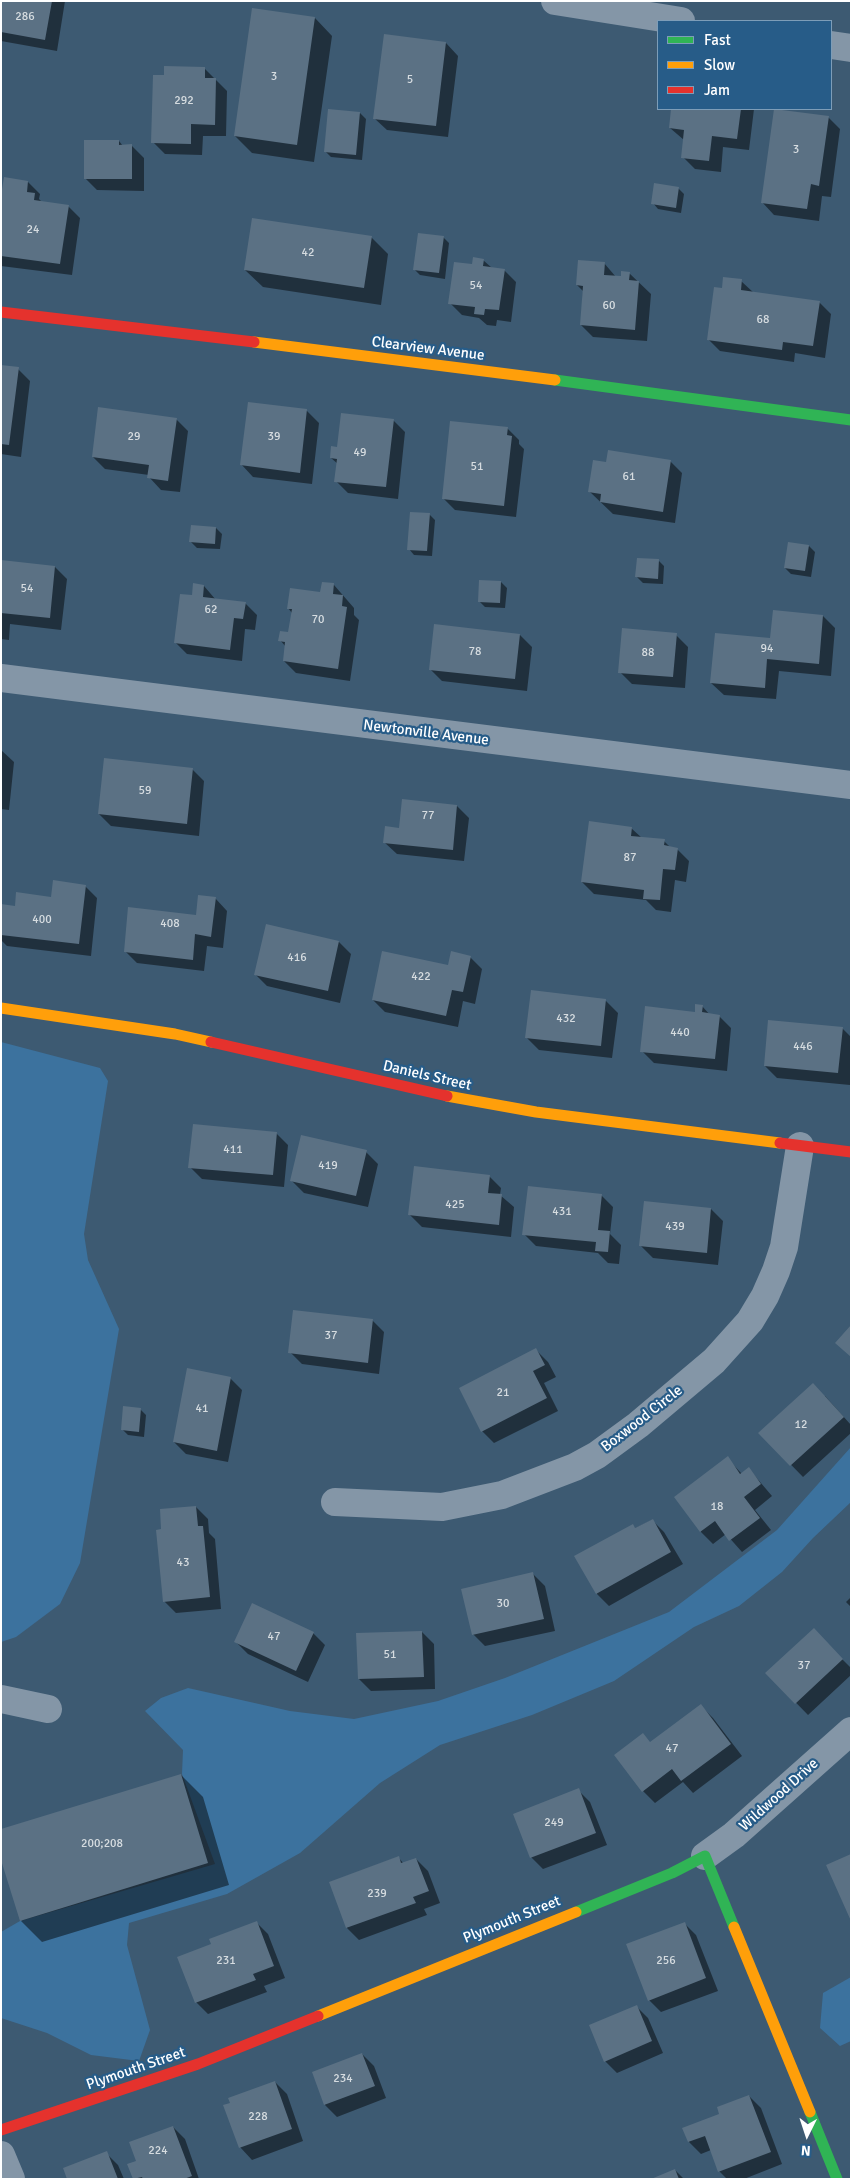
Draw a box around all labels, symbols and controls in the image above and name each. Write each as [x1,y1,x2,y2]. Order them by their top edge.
house number: 286 [15,10,35,24]
legend [657,20,832,110]
text: Fast [704,31,731,49]
text: Slow [704,56,735,74]
house number: 3 [271,70,277,84]
house number: 5 [407,73,413,87]
text: Jam [704,81,730,99]
house number: 292 [174,94,194,108]
house number: 3 [793,143,799,157]
house number: 24 [27,223,39,237]
house number: 42 [302,246,314,260]
house number: 54 [470,279,482,293]
house number: 60 [603,299,615,313]
house number: 68 [757,313,769,327]
street label: Clearview Avenue [371,333,485,365]
house number: 29 [128,430,140,444]
house number: 39 [268,430,280,444]
house number: 49 [354,446,366,460]
house number: 51 [471,460,483,474]
house number: 61 [623,470,635,484]
house number: 54 [21,582,33,596]
house number: 62 [205,603,217,617]
house number: 70 [312,613,324,627]
house number: 94 [761,642,773,656]
house number: 78 [469,645,481,659]
house number: 88 [642,646,654,660]
street label: Newtonville Avenue [362,716,490,750]
house number: 59 [139,784,151,798]
house number: 77 [422,809,434,823]
house number: 87 [624,851,636,865]
house number: 400 [32,913,52,927]
house number: 408 [160,917,180,931]
house number: 416 [287,951,307,965]
house number: 422 [411,970,431,984]
house number: 432 [556,1012,576,1026]
house number: 440 [670,1026,690,1040]
house number: 446 [793,1040,813,1054]
street label: Daniels Street [381,1057,473,1095]
house number: 411 [223,1143,243,1157]
house number: 419 [318,1159,338,1173]
house number: 425 [445,1198,465,1212]
house number: 431 [552,1205,572,1219]
house number: 439 [665,1220,685,1234]
house number: 37 [325,1329,337,1343]
street label: Boxwood Circle [598,1382,686,1456]
house number: 21 [497,1386,509,1400]
house number: 41 [196,1402,208,1416]
house number: 12 [795,1418,807,1432]
house number: 18 [711,1500,723,1514]
house number: 43 [177,1556,189,1570]
house number: 30 [497,1597,509,1611]
house number: 47 [268,1630,280,1644]
house number: 51 [384,1648,396,1662]
house number: 37 [798,1659,810,1673]
house number: 47 [666,1742,678,1756]
street label: Wildwood Drive [736,1755,822,1835]
house number: 249 [544,1816,564,1830]
house number: 200;208 [81,1837,123,1851]
house number: 239 [367,1887,387,1901]
street label: Plymouth Street [461,1892,563,1948]
house number: 231 [216,1954,236,1968]
house number: 256 [656,1954,676,1968]
street label: Plymouth Street [84,2044,188,2094]
house number: 234 [333,2072,353,2086]
house number: 228 [248,2110,268,2124]
north arrow [782,2110,832,2160]
text: N [800,2142,811,2159]
house number: 224 [148,2144,168,2158]

